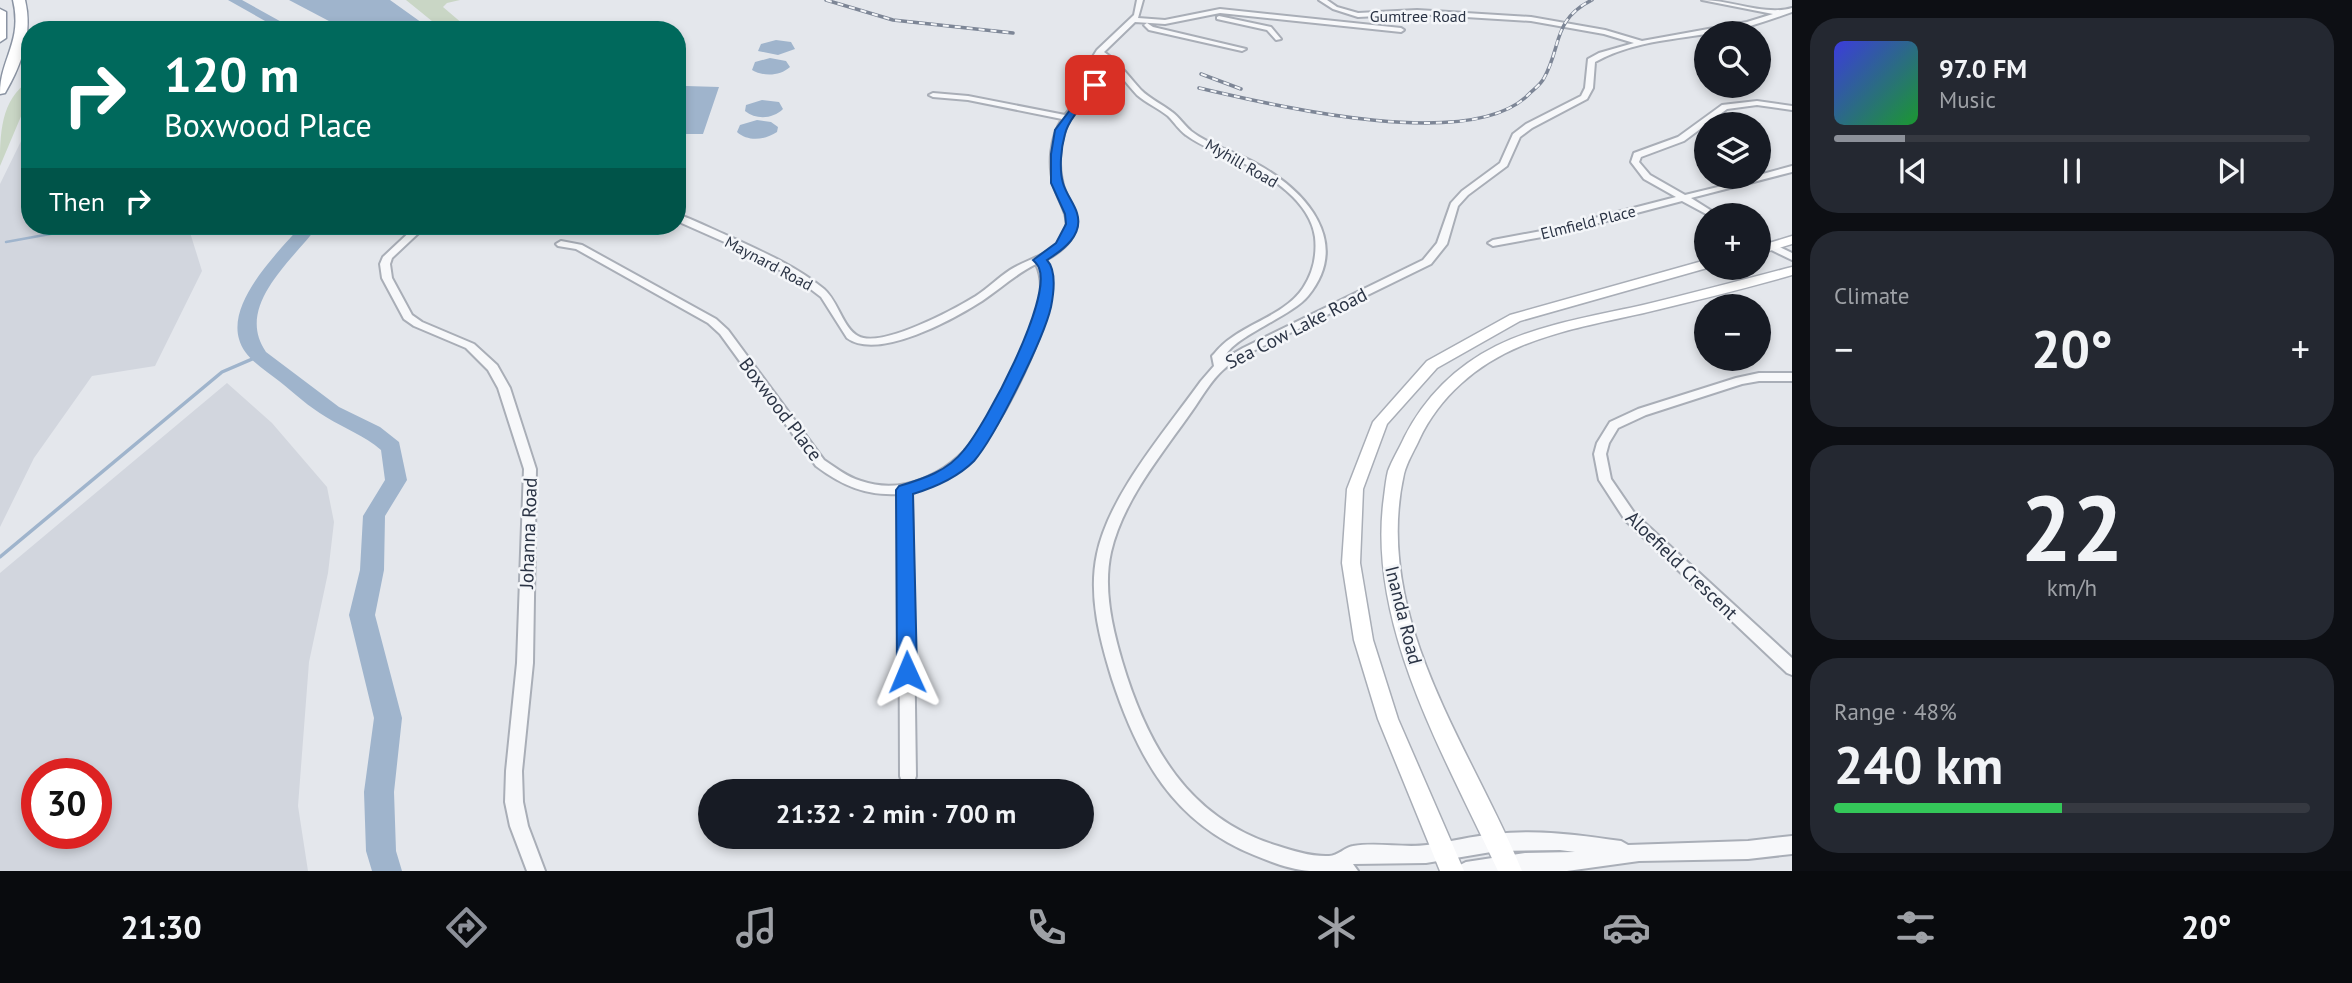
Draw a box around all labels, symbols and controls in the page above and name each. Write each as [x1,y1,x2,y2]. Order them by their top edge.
street label: Gumtree Road [1370,6,1466,26]
map controls [1694,21,1771,371]
button: search [1694,21,1771,98]
text: 120 m [164,42,299,106]
icon: right [49,49,140,140]
text: 97.0 FM [1939,52,2027,85]
pin [1065,55,1125,115]
icon: arrive [1076,66,1114,104]
text: Music [1939,85,1996,114]
text: Boxwood Place [164,104,372,146]
button: layers [1694,112,1771,189]
street label: Myhill Road [1202,134,1282,192]
icon: previous [1894,152,1932,190]
icon: pause [2053,152,2091,190]
icon: next [2212,152,2250,190]
icon: right [119,182,157,220]
text: Then [49,185,105,218]
street label: Elmfield Place [1538,201,1638,243]
button: + [1694,203,1771,280]
street label: Maynard Road [722,231,816,295]
text: Climate [1834,281,1909,310]
street label: Sea Cow Lake Road [1221,282,1371,374]
button: − [1694,294,1771,371]
text: 20° [2031,315,2113,382]
text: − [1834,324,1853,373]
text: + [2291,324,2310,373]
street label: Boxwood Place [734,352,828,466]
text: 22 [2020,468,2124,586]
street label: Johanna Road [514,477,542,590]
street label: Aloefield Crescent [1621,505,1743,625]
street label: Inanda Road [1380,563,1428,667]
text: km/h [2047,573,2097,602]
position arrow [870,635,944,709]
text: Range · 48% [1834,697,1957,726]
text: 240 km [1834,731,2003,798]
speed limit sign: 30 [21,758,112,849]
text: 21:32 · 2 min · 700 m [776,797,1016,830]
icon: directions [442,903,491,952]
icon: music [732,903,781,952]
icon: phone [1022,903,1071,952]
icon: climate [1312,903,1361,952]
icon: car [1602,903,1651,952]
icon: filters [1891,903,1940,952]
text: 21:30 [120,906,202,948]
text: 20° [2181,906,2232,948]

